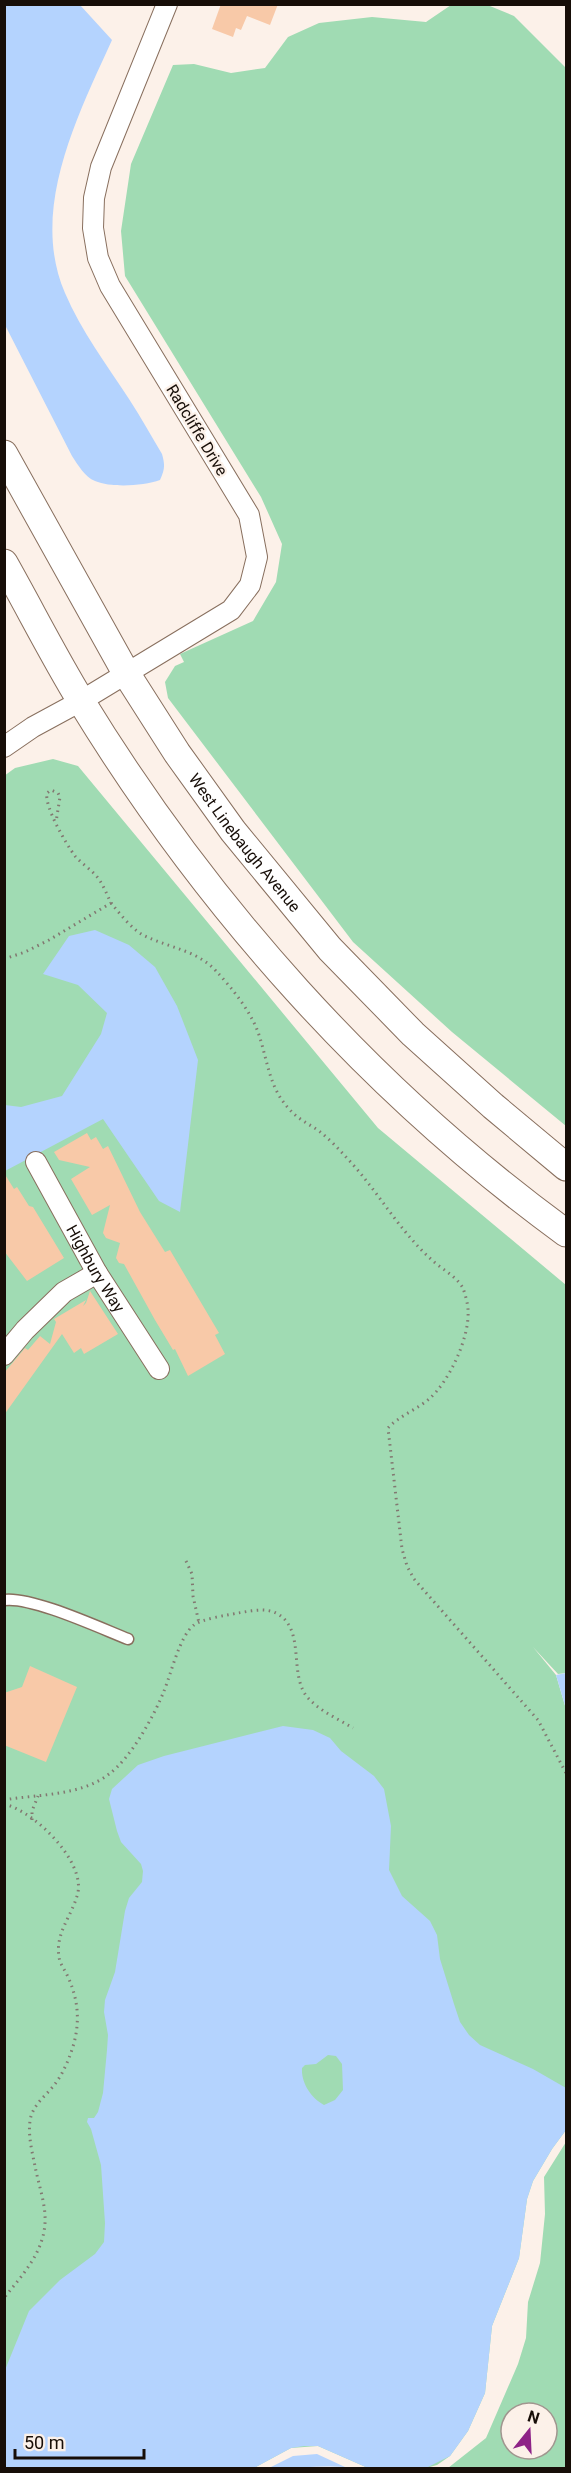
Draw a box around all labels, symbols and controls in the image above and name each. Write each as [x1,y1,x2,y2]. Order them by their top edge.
street label: Radcliffe Drive [162,381,232,479]
street label: West Linebaugh Avenue [185,770,305,916]
street label: Highbury Way [63,1221,129,1316]
north arrow [499,2401,559,2461]
text: N [525,2406,542,2428]
scale bar [15,2422,144,2460]
text: 50 m [24,2432,64,2453]

